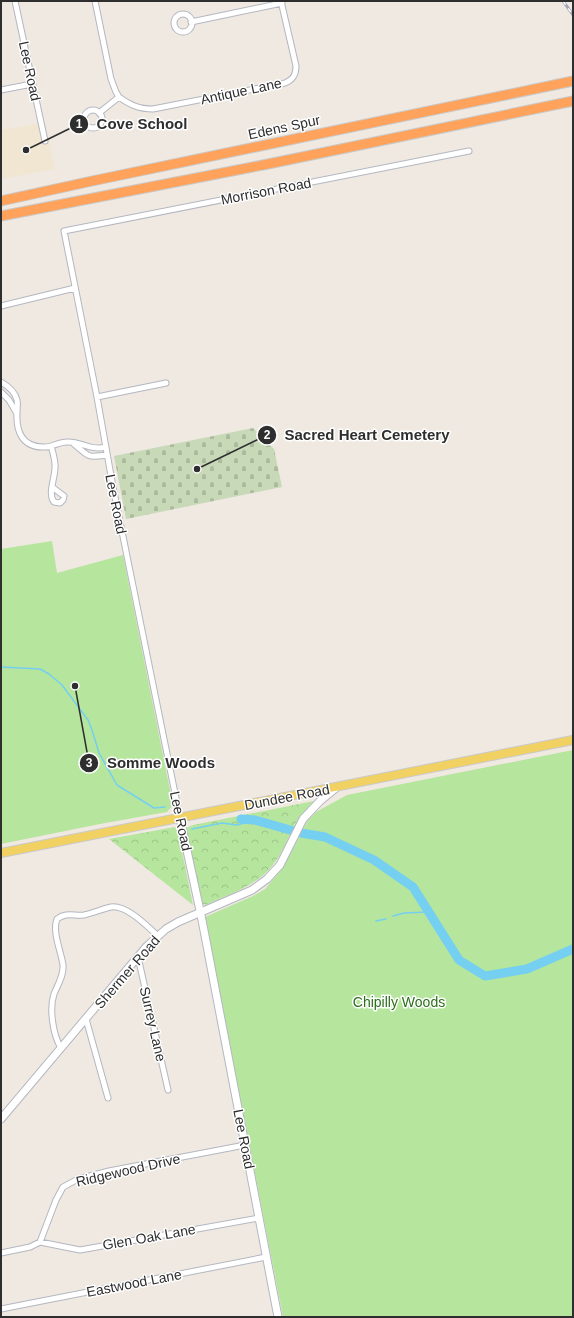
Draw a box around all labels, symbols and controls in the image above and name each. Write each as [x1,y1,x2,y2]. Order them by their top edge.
street label: Lee Road [16,40,44,102]
street label: Antique Lane [199,75,283,107]
callout: Cove School [69,111,196,138]
street label: Edens Spur [247,112,322,142]
text: Cove School [97,115,187,132]
text: 1 [76,117,83,131]
street label: Morrison Road [219,174,313,208]
callout: Sacred Heart Cemetery [257,422,458,449]
text: Sacred Heart Cemetery [284,426,450,443]
text: 2 [264,428,271,442]
street label: Lee Road [102,473,130,535]
callout: Somme Woods [79,750,223,777]
text: Somme Woods [107,754,215,771]
text: 3 [86,756,93,770]
street label: Dundee Road [243,781,331,813]
street label: Lee Road [167,790,195,852]
street label: Shermer Road [91,932,163,1012]
street label: Surrey Lane [137,985,169,1063]
park label: Chipilly Woods [353,994,445,1010]
street label: Lee Road [230,1108,258,1170]
street label: Ridgewood Drive [74,1150,182,1190]
street label: Glen Oak Lane [101,1221,197,1253]
street label: Eastwood Lane [85,1266,183,1300]

